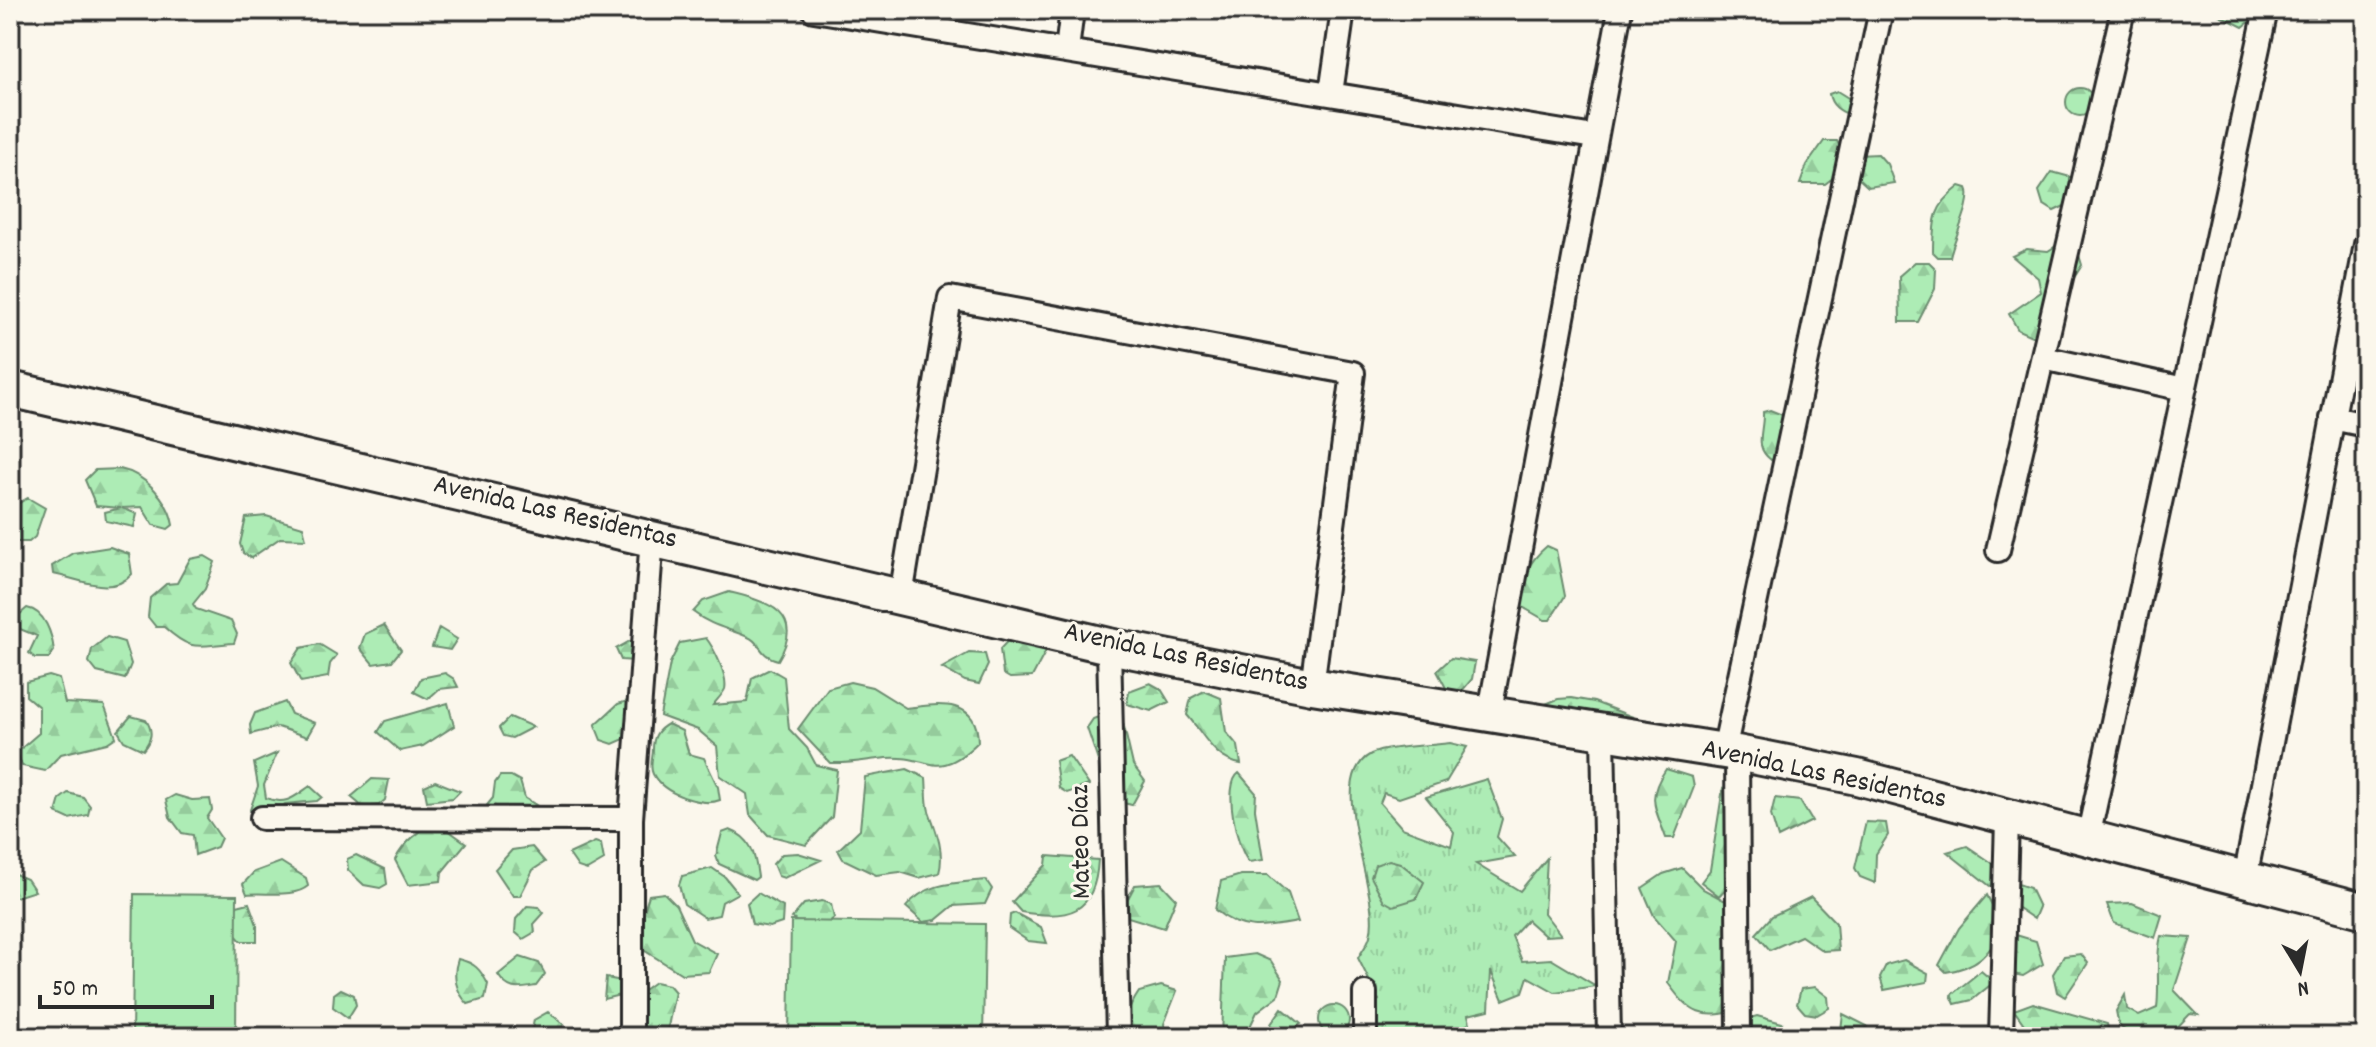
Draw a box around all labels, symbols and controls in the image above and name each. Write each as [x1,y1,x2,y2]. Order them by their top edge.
street label: Avenida Las Residentas [429,466,681,562]
street label: Avenida Las Residentas [1060,614,1312,704]
street label: Avenida Las Residentas [1698,731,1950,821]
street label: Mateo Díaz [1062,784,1104,900]
north arrow [2260,931,2340,1011]
scale bar [40,959,212,1009]
text: N [2295,971,2311,1003]
text: 50 m [52,973,98,1007]

